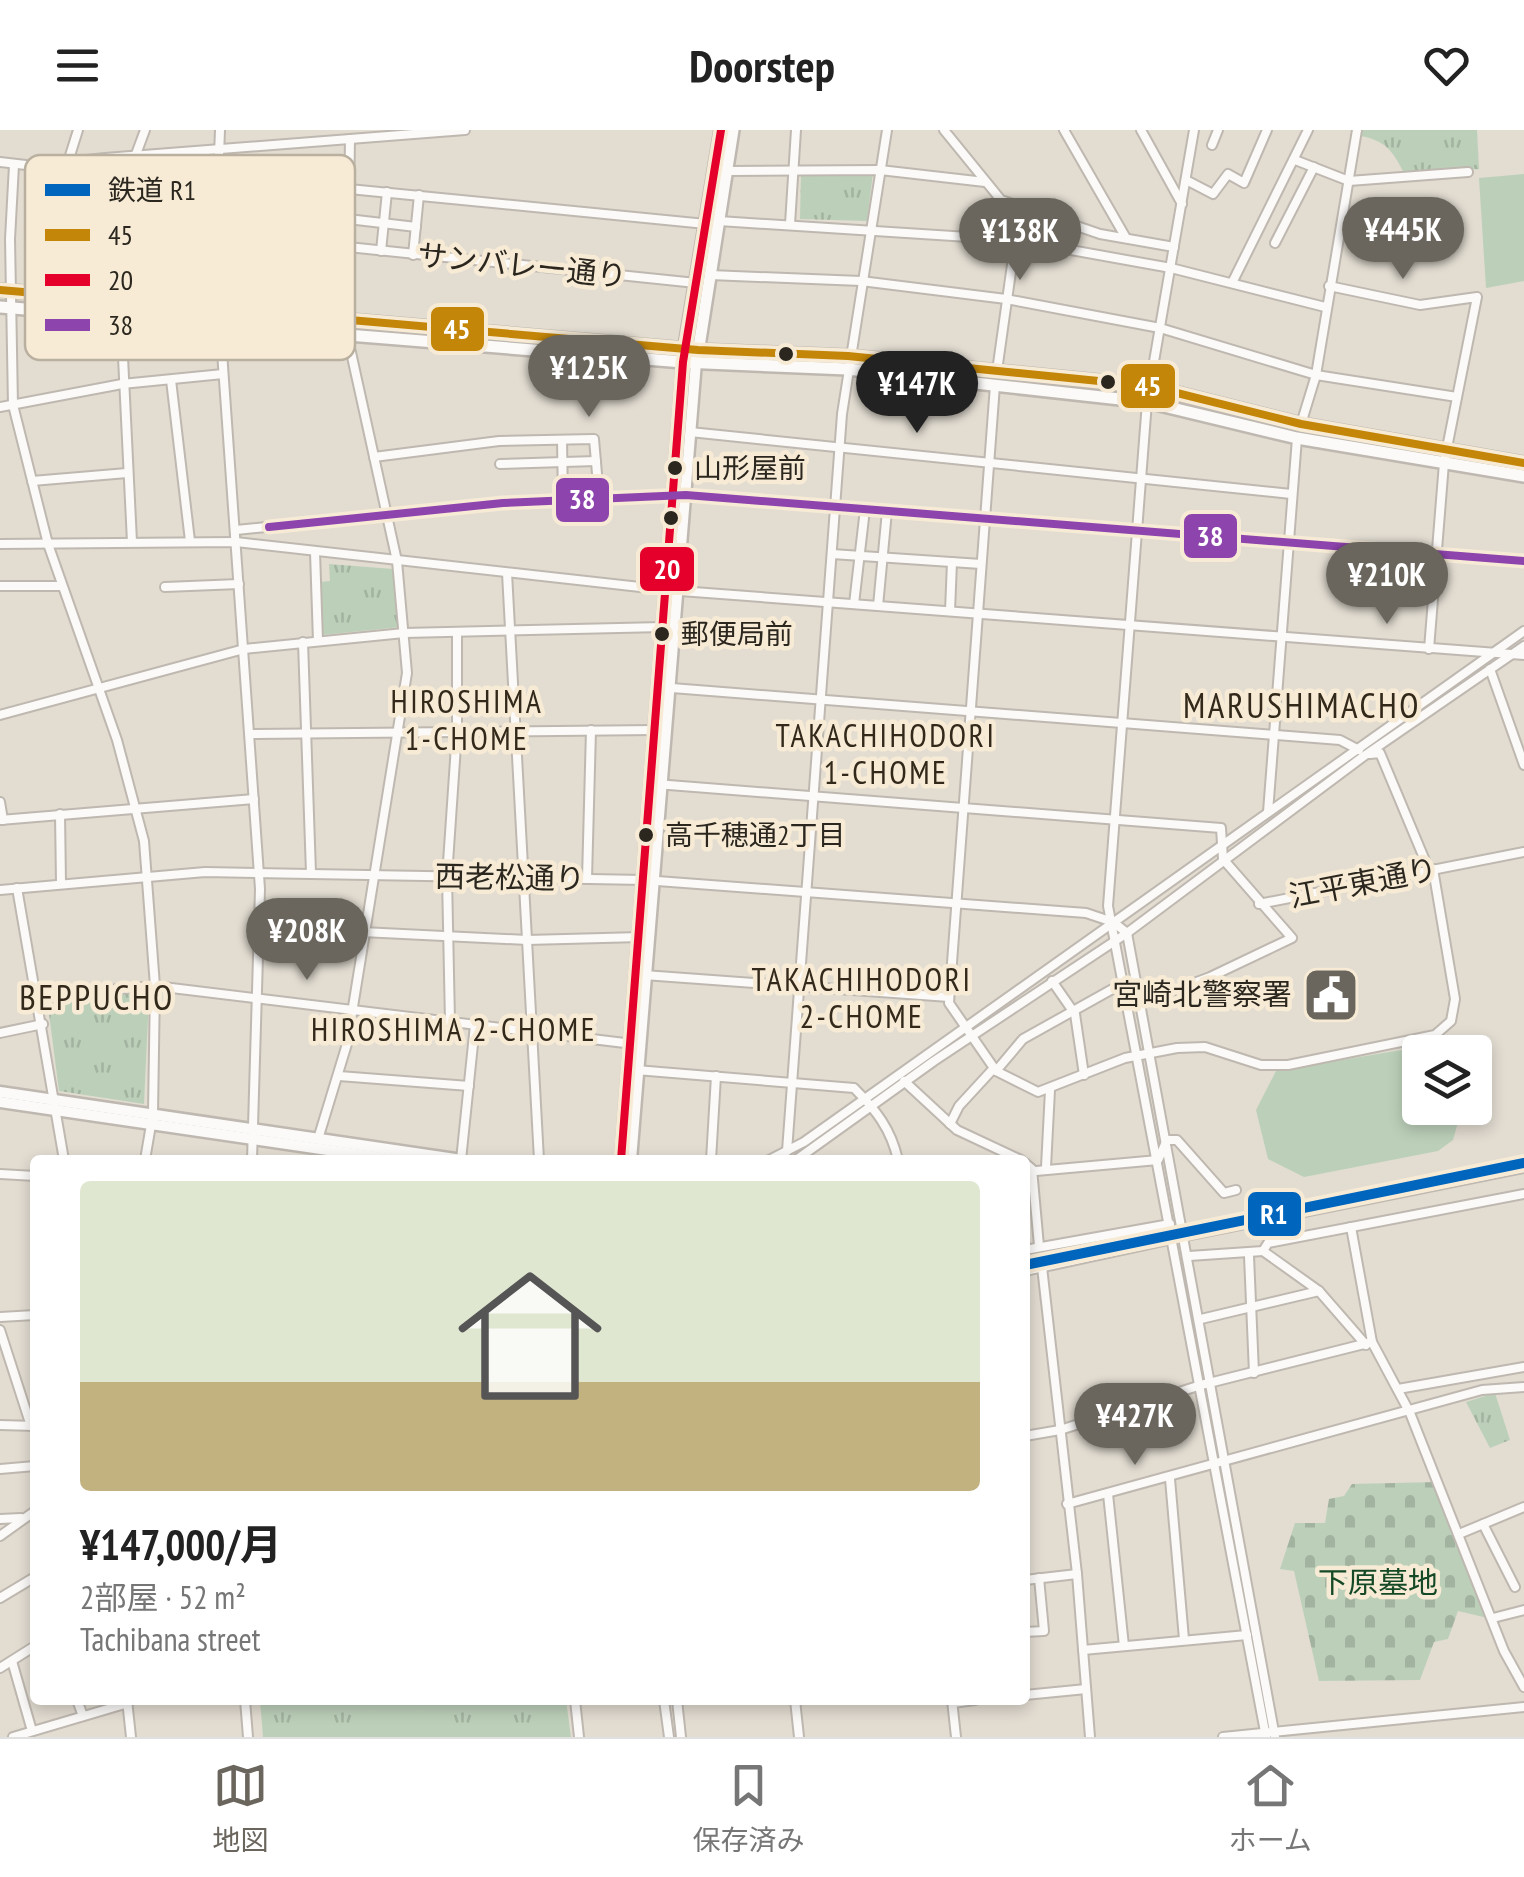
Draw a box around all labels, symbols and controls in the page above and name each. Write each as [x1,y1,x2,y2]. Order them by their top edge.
text: Doorstep [689,36,835,94]
icon: menu [50,38,105,93]
icon: heart [1419,38,1474,93]
legend [25,155,355,360]
text: 鉄道 R1 [108,171,196,208]
pin: ¥445K [1333,197,1473,282]
pin: ¥138K [950,198,1090,283]
text: ¥445K [1364,208,1442,250]
text: ¥138K [981,209,1059,251]
text: 45 [108,216,133,253]
street label: サンバレー通り [416,234,629,295]
text: 20 [108,261,133,298]
line badge: 45 [429,305,486,353]
text: 38 [108,306,133,343]
text: 45 [444,310,470,347]
pin: ¥125K [519,335,659,420]
unlabelled marker [776,344,796,364]
text: ¥125K [550,346,628,388]
pin: ¥147K [847,351,987,436]
text: ¥147K [878,362,956,404]
line badge: 45 [1119,362,1177,410]
text: 45 [1135,367,1161,404]
unlabelled marker [1098,372,1118,392]
place label: 山形屋前 [694,449,806,486]
marker: 山形屋前 [665,458,685,478]
line badge: 38 [554,476,611,524]
text: 38 [569,480,595,517]
unlabelled marker [661,508,681,528]
line badge: 38 [1182,512,1239,560]
text: 38 [1197,517,1223,554]
pin: ¥210K [1317,542,1457,627]
line badge: 20 [638,545,696,593]
text: 20 [654,550,680,587]
text: ¥210K [1348,553,1426,595]
place label: 郵便局前 [681,615,793,652]
marker: 郵便局前 [652,624,672,644]
district label: HIROSHIMA 1-CHOME [391,680,543,759]
district label: MARUSHIMACHO [1183,682,1421,728]
district label: TAKACHIHODORI 1-CHOME [776,714,996,793]
place label: 高千穂通2丁目 [665,816,846,853]
marker: 高千穂通2丁目 [636,825,656,845]
street label: 江平東通り [1285,848,1440,915]
street label: 西老松通り [435,856,585,897]
pin: ¥208K [237,898,377,983]
text: ¥208K [268,909,346,951]
district label: TAKACHIHODORI 2-CHOME [752,958,972,1037]
public building icon: 宮崎北警察署 [1301,965,1361,1025]
district label: BEPPUCHO [19,974,175,1020]
place label: 宮崎北警察署 [1112,974,1292,1013]
district label: HIROSHIMA 2-CHOME [311,1008,597,1050]
map controls [1402,1035,1492,1125]
button: layers [1402,1035,1492,1125]
line badge: R1 [1246,1190,1303,1238]
text: R1 [1260,1195,1288,1232]
icon: home [440,1246,620,1426]
pin: ¥427K [1065,1383,1205,1468]
text: ¥427K [1096,1394,1174,1436]
text: ¥147,000/月 [80,1517,282,1572]
park label: 下原墓地 [1318,1562,1438,1601]
text: 2部屋 · 52 m² [80,1576,246,1618]
text: Tachibana street [80,1618,260,1660]
tab: 地図 [212,1758,268,1858]
tab: 保存済み [692,1758,804,1858]
tab: ホーム [1229,1758,1312,1858]

